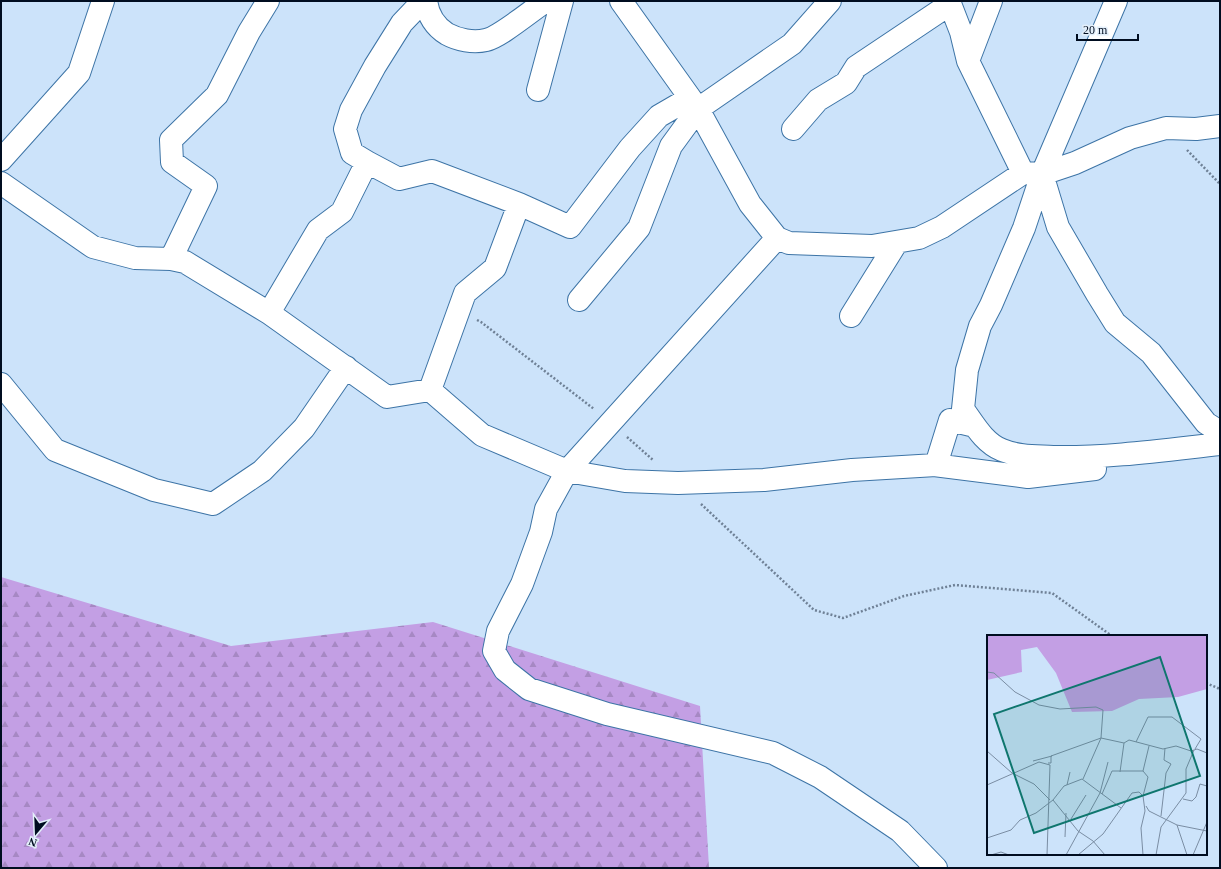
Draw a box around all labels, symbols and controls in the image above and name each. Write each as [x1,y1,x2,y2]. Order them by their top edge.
scale bar [1077,16,1138,42]
text: 20 m [1083,23,1108,37]
inset map [987,635,1207,855]
north arrow [16,813,56,853]
text: N [27,835,38,849]

